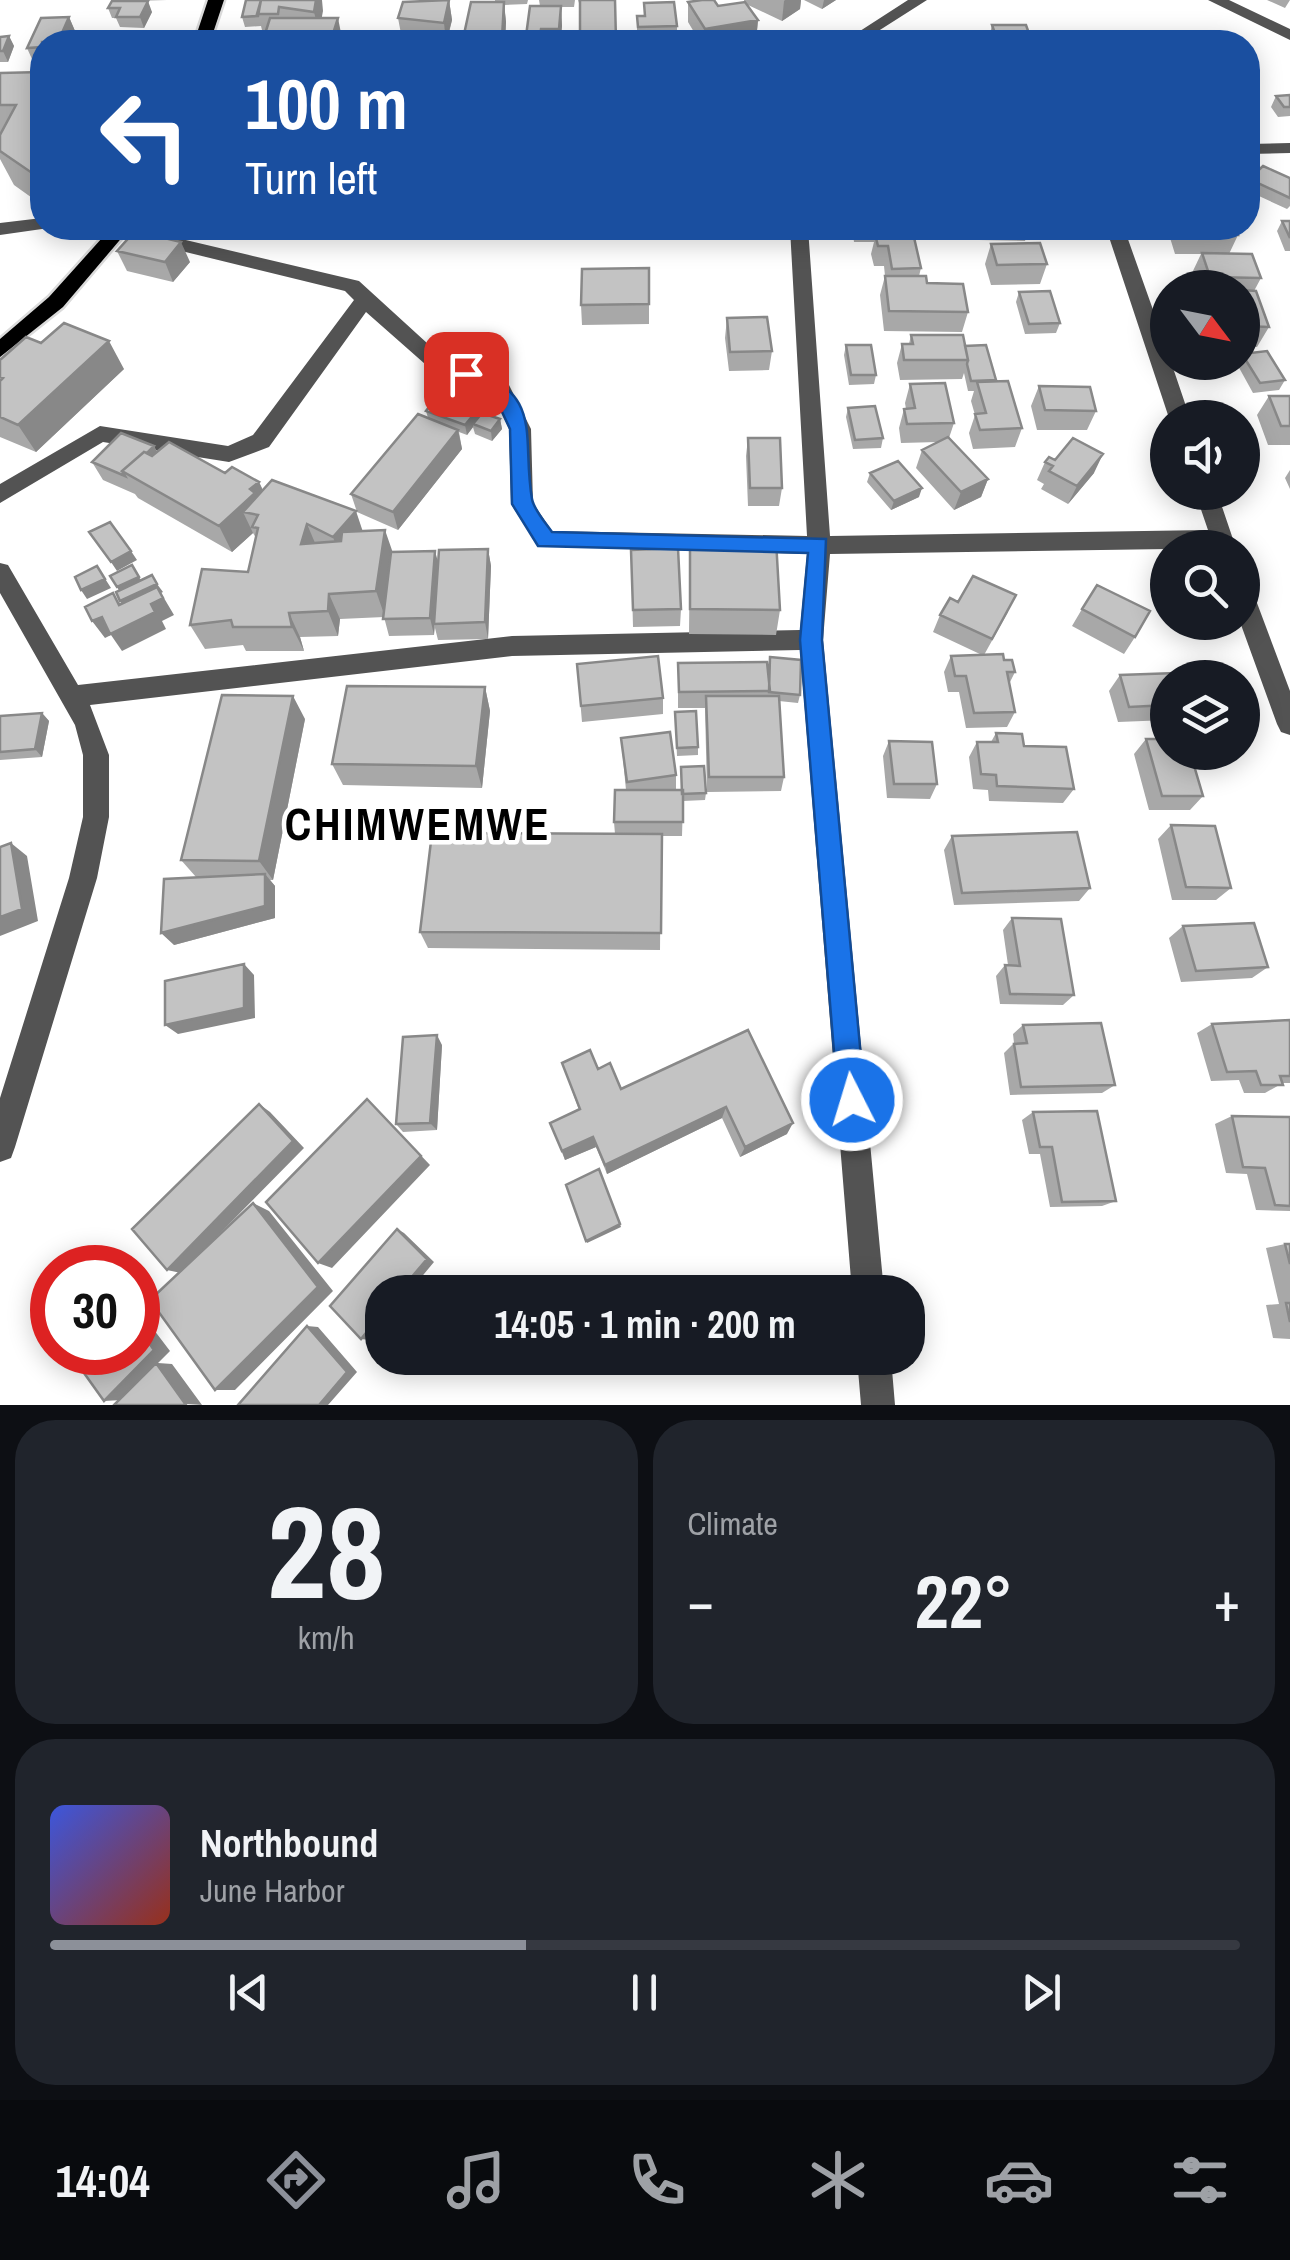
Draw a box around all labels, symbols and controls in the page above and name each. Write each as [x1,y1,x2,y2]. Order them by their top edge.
text: 100 m [245,57,408,151]
icon: left [80,70,210,200]
text: Turn left [245,147,377,208]
north arrow [1150,270,1260,380]
map controls [1150,270,1260,770]
pin [424,332,509,417]
icon: arrive [439,347,494,402]
button: sound [1150,400,1260,510]
button: search [1150,530,1260,640]
button: layers [1150,660,1260,770]
district label: CHIMWEMWE [285,793,551,854]
position arrow [800,1048,904,1152]
speed limit sign: 30 [30,1245,160,1375]
text: 14:05 · 1 min · 200 m [494,1299,796,1350]
text: 28 [267,1463,386,1639]
text: Climate [688,1502,778,1545]
text: 22° [915,1550,1013,1651]
text: − [688,1564,714,1638]
text: + [1214,1564,1240,1638]
text: km/h [298,1616,355,1659]
text: Northbound [200,1818,378,1869]
text: June Harbor [200,1869,344,1912]
icon: previous [221,1965,276,2020]
icon: pause [617,1965,672,2020]
icon: next [1014,1965,1069,2020]
icon: directions [261,2145,331,2215]
icon: music [441,2145,511,2215]
icon: phone [622,2145,692,2215]
icon: climate [803,2145,873,2215]
icon: car [984,2145,1054,2215]
icon: filters [1165,2145,1235,2215]
text: 14:04 [55,2150,150,2211]

